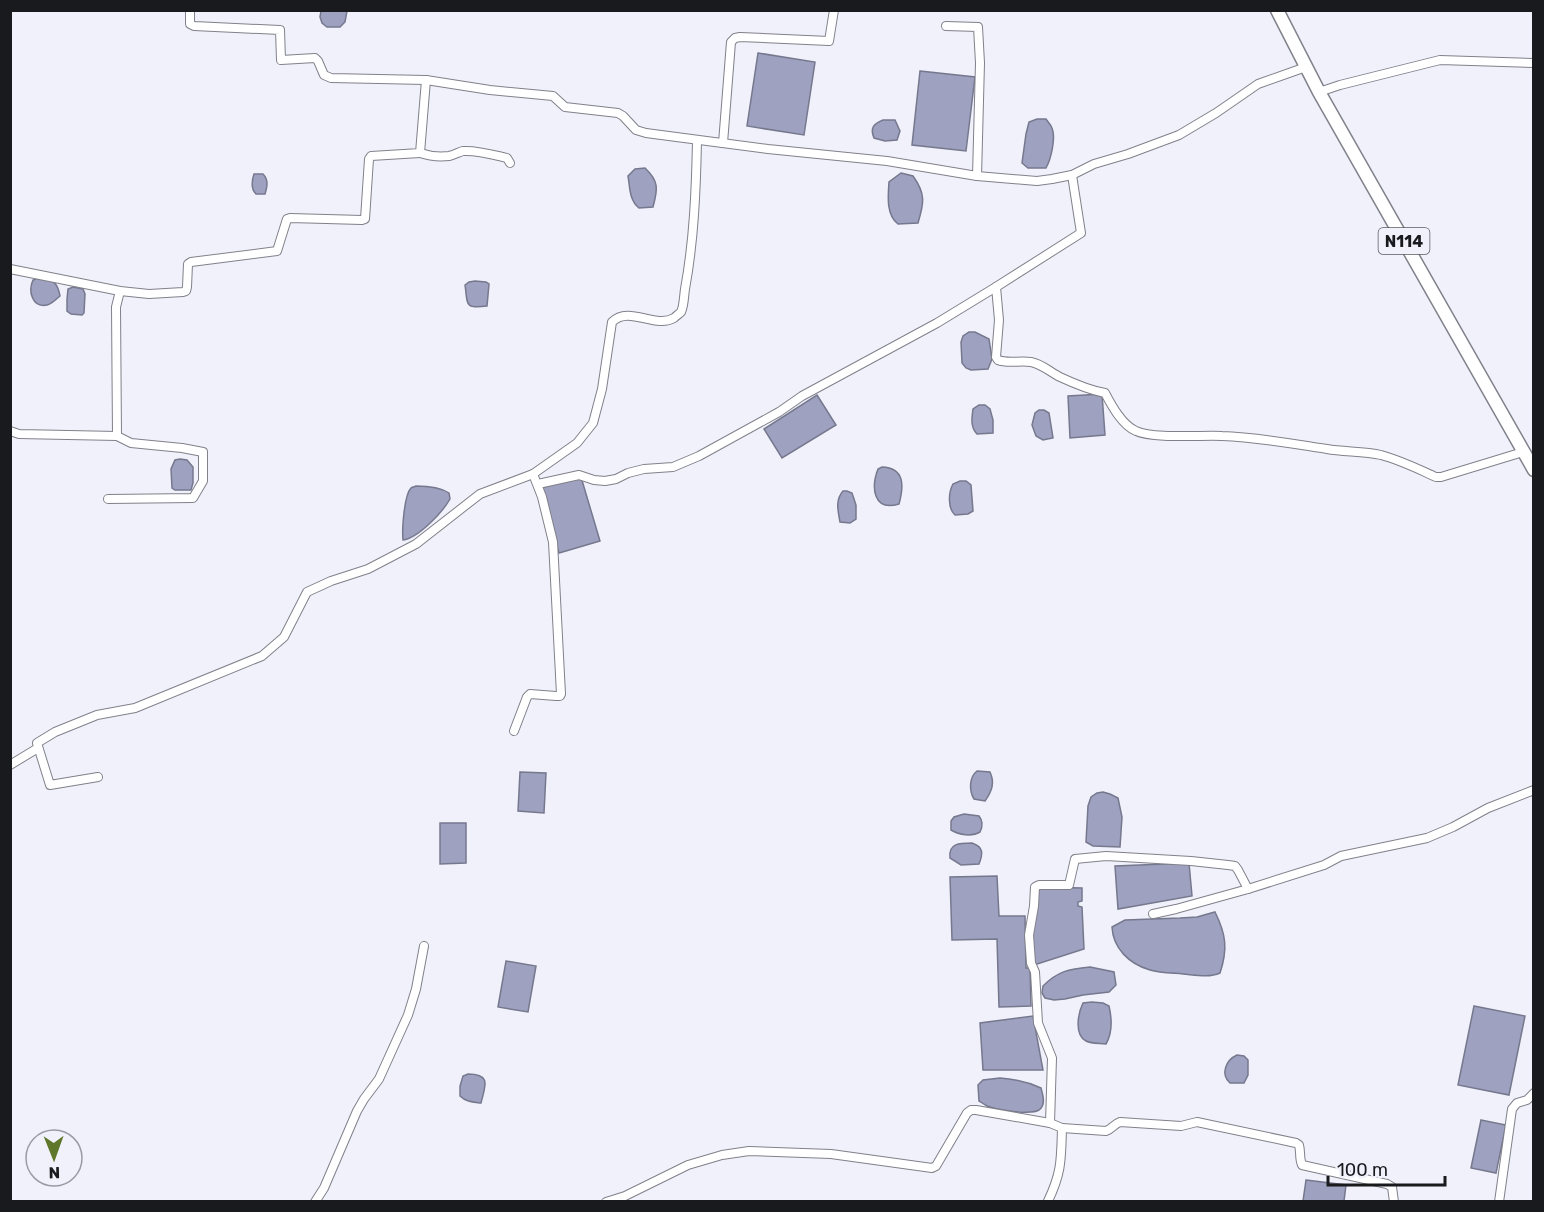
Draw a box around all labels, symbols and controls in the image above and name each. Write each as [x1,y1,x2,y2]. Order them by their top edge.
road number: N114 [1378,228,1430,254]
north arrow [24,1128,84,1188]
scale bar [1328,1149,1445,1187]
text: 100 m [1337,1159,1388,1181]
text: N [48,1163,60,1182]

